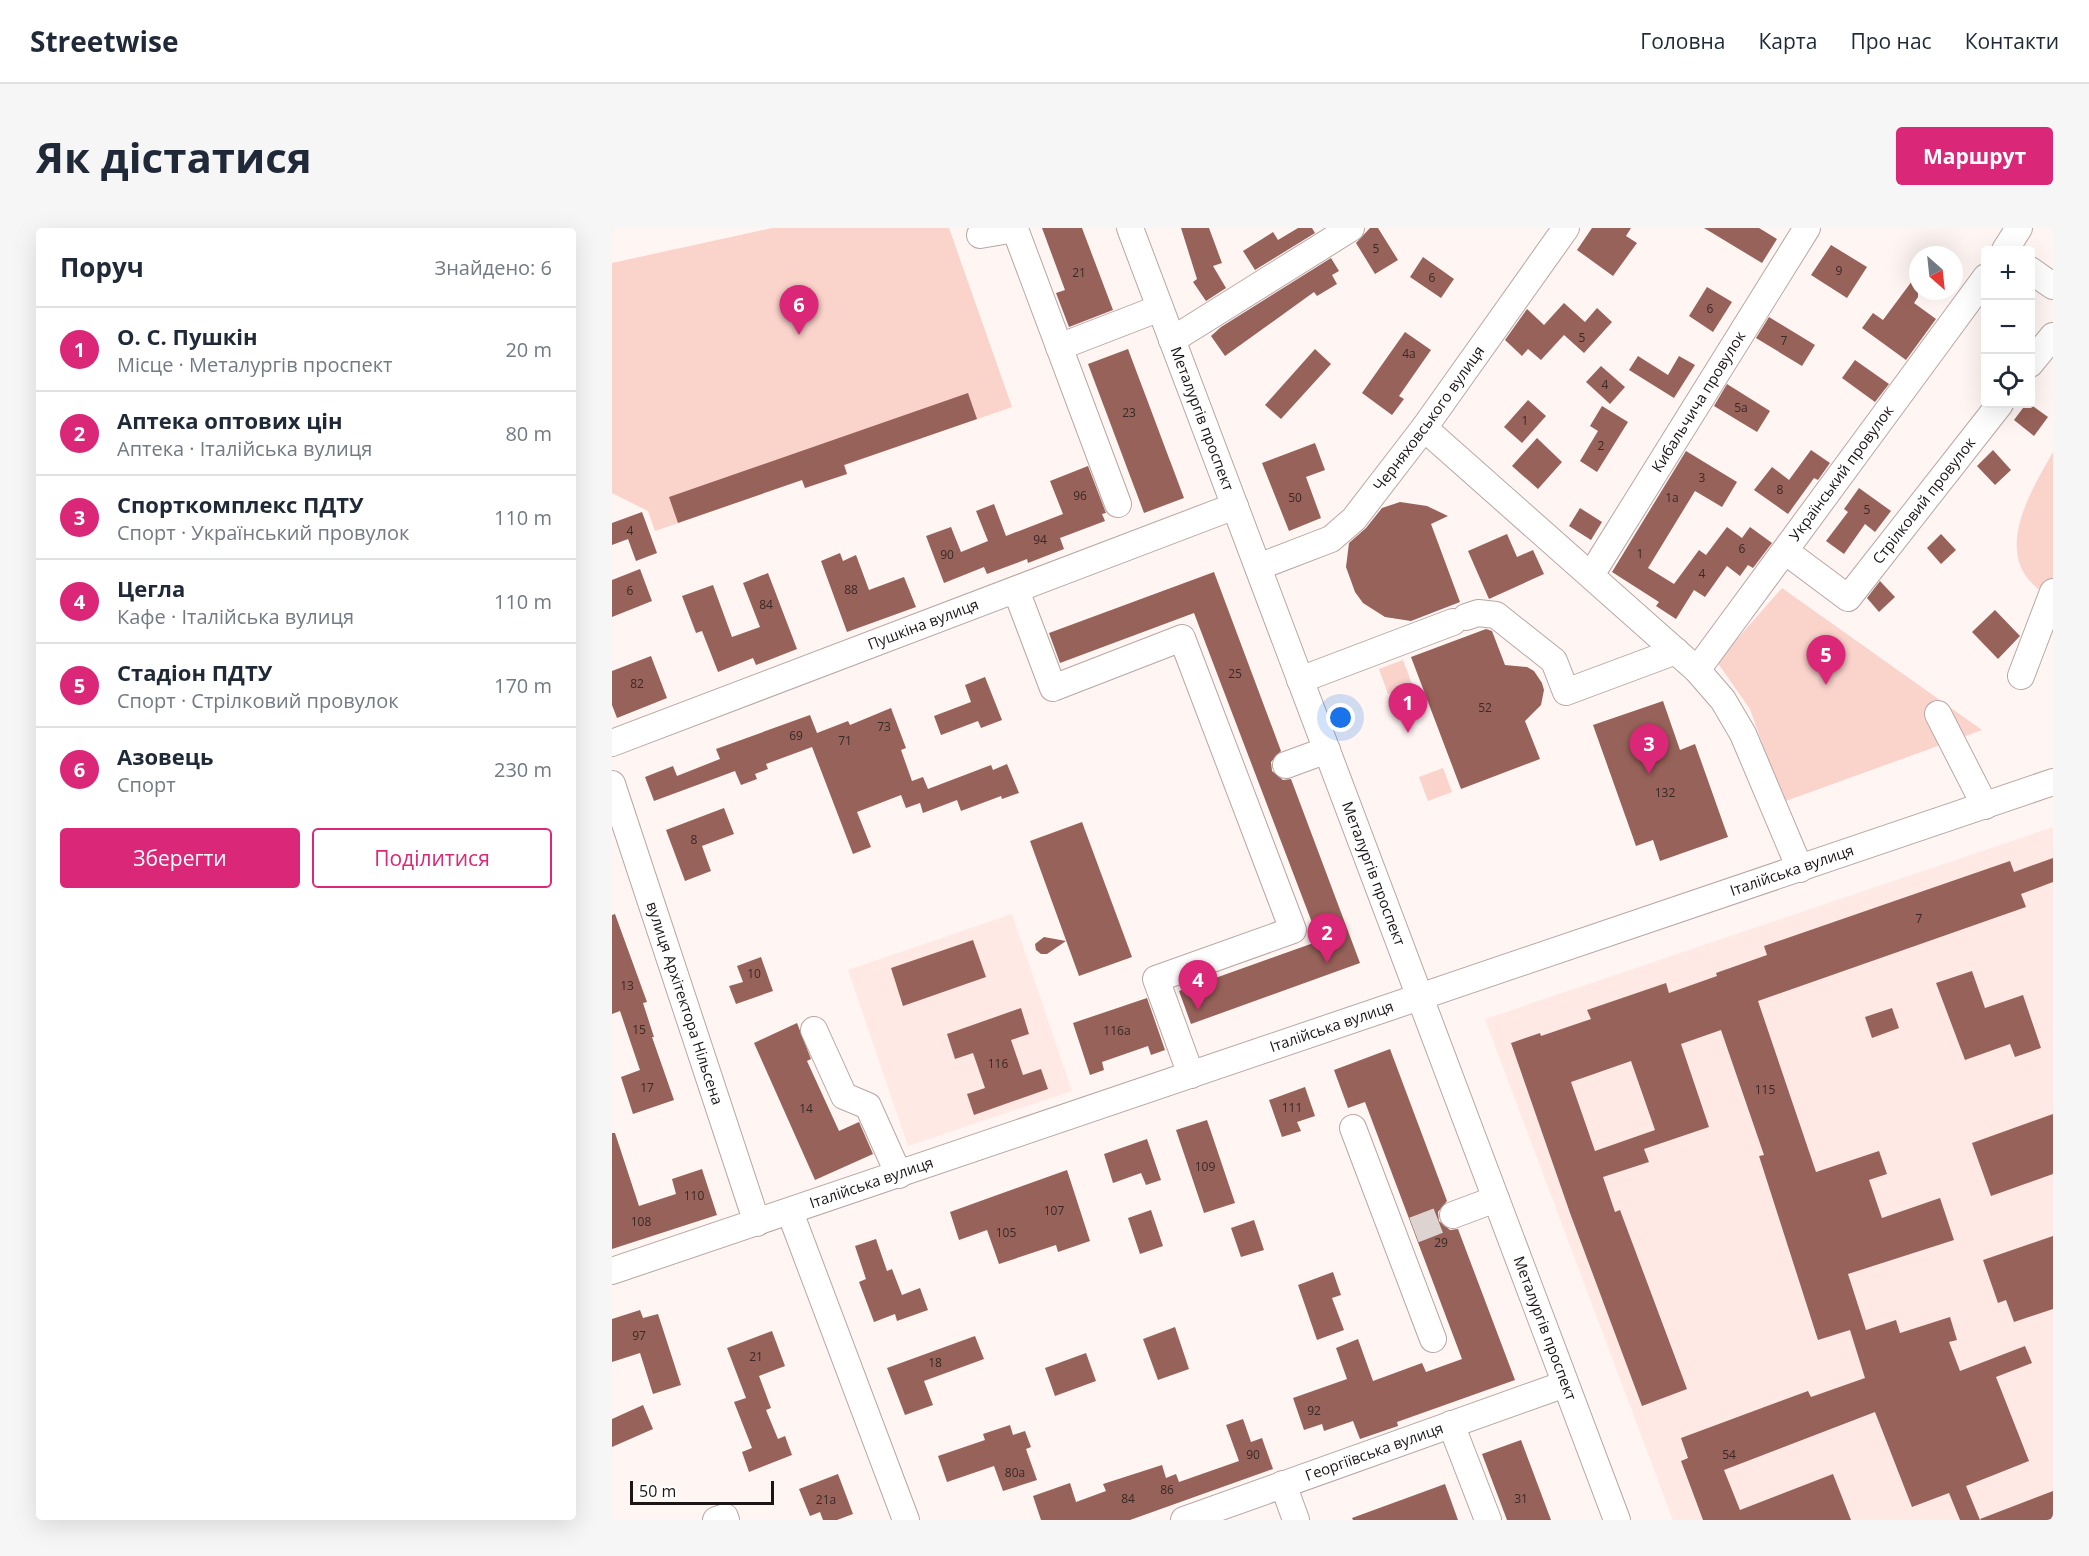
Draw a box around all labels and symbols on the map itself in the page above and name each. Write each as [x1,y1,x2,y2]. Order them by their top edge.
house number: 5 [1373,240,1380,257]
north arrow [1909,246,1963,300]
house number: 9 [1836,262,1843,279]
house number: 21 [1072,264,1086,281]
house number: 6 [1429,269,1436,286]
pin: 6 [780,285,819,335]
house number: 6 [1707,300,1714,317]
street label: Кибальчича провулок [1647,327,1750,476]
house number: 5 [1579,329,1586,346]
house number: 7 [1781,332,1788,349]
street label: Черняховського вулиця [1368,341,1488,495]
street label: Металургів проспект [1167,344,1239,494]
house number: 4а [1402,345,1416,362]
house number: 4 [1602,376,1609,393]
house number: 5а [1734,399,1748,416]
street label: Український провулок [1784,401,1897,545]
house number: 23 [1122,404,1136,421]
house number: 1 [1522,412,1528,429]
street label: Стрілковий провулок [1867,433,1979,568]
house number: 2 [1598,437,1605,454]
house number: 3 [1699,469,1706,486]
house number: 8 [1777,481,1784,498]
house number: 96 [1073,487,1087,504]
house number: 50 [1288,489,1302,506]
house number: 1а [1665,489,1679,506]
house number: 5 [1864,501,1871,518]
house number: 4 [627,522,634,539]
house number: 94 [1033,531,1047,548]
house number: 6 [1739,540,1746,557]
house number: 1 [1637,545,1643,562]
house number: 90 [940,546,954,563]
house number: 4 [1699,565,1706,582]
house number: 88 [844,581,858,598]
house number: 6 [627,582,634,599]
street label: Пушкіна вулиця [865,594,981,654]
house number: 84 [759,596,773,613]
pin: 5 [1806,636,1846,685]
house number: 25 [1228,665,1242,682]
house number: 82 [630,675,644,692]
pin: 1 [1388,684,1428,733]
house number: 52 [1478,699,1492,716]
your location [1326,703,1355,732]
house number: 73 [877,718,891,735]
pin: 3 [1630,724,1668,774]
house number: 69 [789,727,803,744]
house number: 71 [838,732,852,749]
house number: 132 [1655,784,1675,801]
street label: Металургів проспект [1338,798,1411,948]
house number: 8 [691,831,698,848]
street label: Італійська вулиця [1727,839,1856,900]
street label: вулиця Архітектора Нільсена [643,899,728,1107]
house number: 7 [1916,910,1923,927]
pin: 2 [1308,914,1346,963]
pin: 4 [1178,960,1218,1010]
house number: 10 [747,965,761,982]
house number: 13 [620,977,634,994]
street label: Італійська вулиця [1267,996,1396,1056]
house number: 15 [632,1021,646,1038]
house number: 116а [1103,1022,1131,1039]
house number: 116 [988,1055,1008,1072]
house number: 17 [640,1079,654,1096]
house number: 115 [1755,1081,1775,1098]
house number: 111 [1282,1099,1302,1116]
house number: 14 [799,1100,813,1117]
street label: Італійська вулиця [807,1152,936,1212]
house number: 109 [1195,1158,1215,1175]
house number: 110 [684,1187,704,1204]
house number: 107 [1044,1202,1064,1219]
house number: 108 [631,1213,651,1230]
house number: 105 [996,1224,1016,1241]
house number: 29 [1434,1234,1448,1251]
street label: Металургів проспект [1509,1253,1582,1403]
house number: 97 [632,1327,646,1344]
house number: 21 [749,1348,763,1365]
house number: 18 [928,1354,942,1371]
house number: 92 [1307,1402,1321,1419]
street label: Георгіївська вулиця [1302,1417,1446,1485]
house number: 90 [1246,1446,1260,1463]
house number: 54 [1722,1446,1736,1463]
house number: 80а [1005,1464,1025,1481]
scale bar [630,1478,774,1506]
house number: 86 [1160,1481,1174,1498]
house number: 84 [1121,1490,1135,1507]
house number: 31 [1514,1490,1528,1507]
house number: 21а [816,1491,836,1508]

